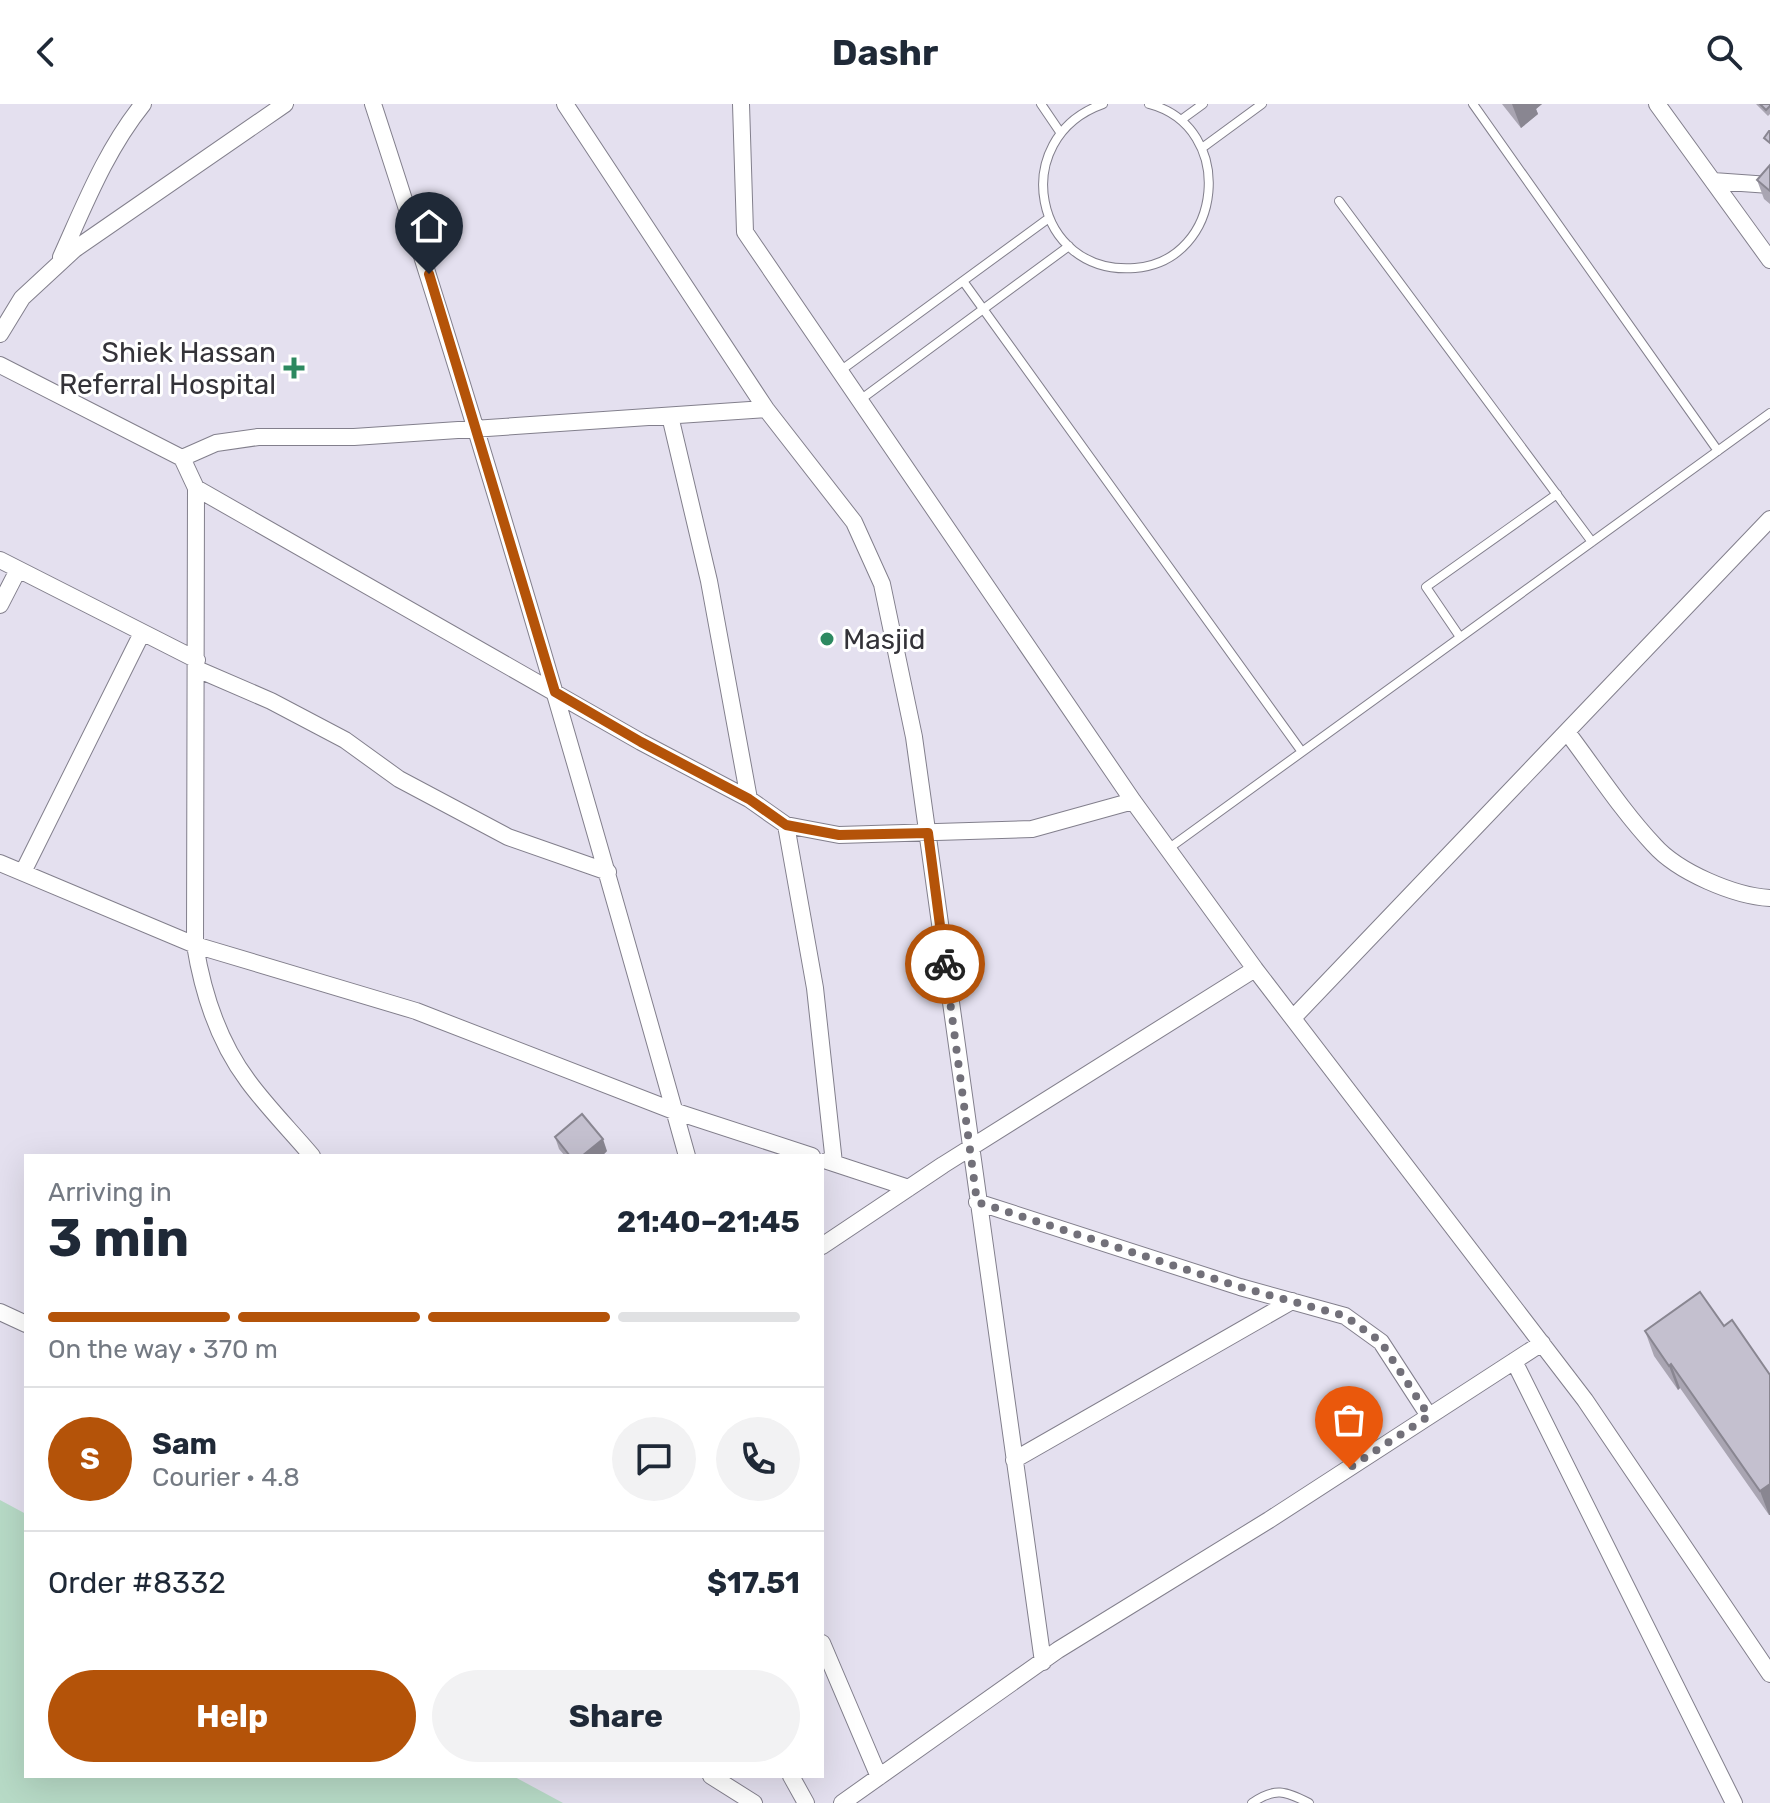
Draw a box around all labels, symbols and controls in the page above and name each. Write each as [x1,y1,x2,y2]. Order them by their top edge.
icon: back [24,30,68,74]
icon: search [1702,30,1746,74]
text: Dashr [832,31,938,74]
pin [395,192,463,274]
icon: home [407,204,451,248]
place label: Shiek Hassan Referral Hospital [59,336,276,401]
marker: Shiek Hassan Referral Hospital [283,357,305,379]
place label: Masjid [843,623,926,656]
marker: Masjid [818,630,836,648]
courier [905,924,985,1004]
icon: bike [923,942,967,986]
text: Arriving in [48,1177,172,1208]
text: 21:40–21:45 [617,1204,800,1240]
text: 3 min [48,1207,189,1269]
text: On the way · 370 m [48,1334,278,1365]
pin [1315,1386,1383,1468]
icon: bag [1327,1398,1371,1442]
button: chat [612,1417,696,1501]
button: phone [716,1417,800,1501]
text: Sam [152,1426,217,1462]
text: S [80,1441,100,1477]
text: Courier · 4.8 [152,1462,300,1493]
text: Order #8332 [48,1565,226,1601]
text: $17.51 [707,1565,800,1601]
button: Help [48,1670,416,1762]
button: Share [432,1670,800,1762]

